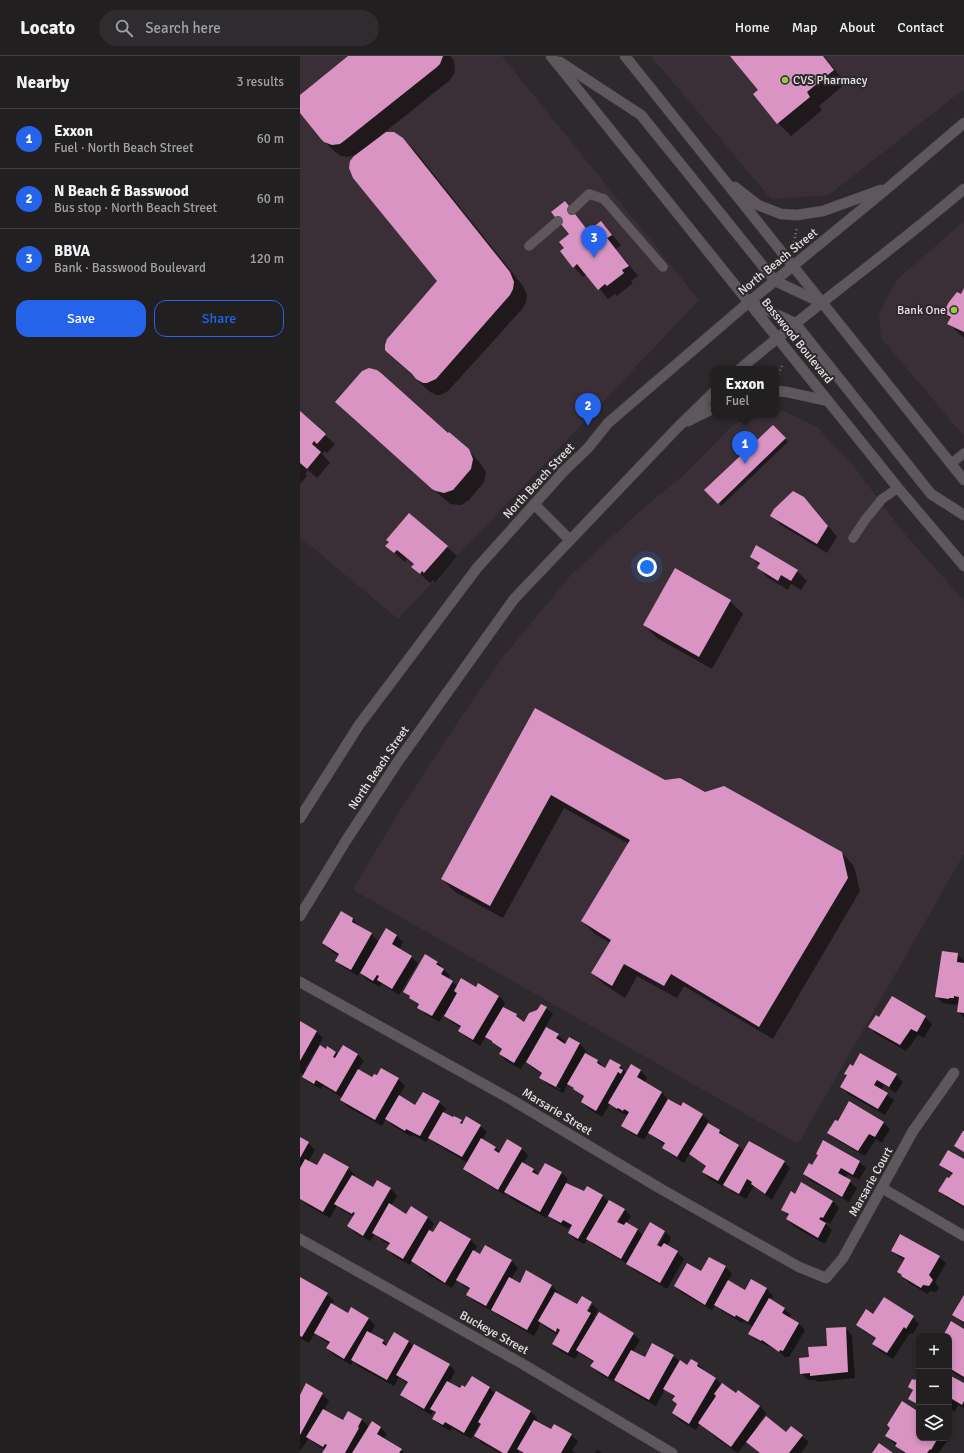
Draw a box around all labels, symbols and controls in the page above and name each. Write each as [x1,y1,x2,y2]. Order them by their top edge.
search box [99,10,379,46]
text: Locato [20,16,75,40]
icon: search [113,17,135,39]
text: Search here [145,19,221,37]
text: Home [735,19,770,36]
text: Map [792,19,817,36]
text: About [839,19,875,36]
text: Contact [897,19,944,36]
text: Nearby [16,72,69,93]
place label: CVS Pharmacy [793,73,868,88]
text: 3 results [236,74,284,90]
marker: CVS Pharmacy [780,75,790,85]
text: Exxon [54,122,93,140]
text: 1 [25,131,33,147]
text: 60 m [257,131,284,147]
text: Fuel · North Beach Street [54,140,194,156]
text: N Beach & Basswood [54,182,189,200]
text: 2 [25,191,33,207]
text: 60 m [257,191,284,207]
text: Bus stop · North Beach Street [54,200,217,216]
pin: 3 [581,225,607,258]
street label: North Beach Street [735,225,821,299]
text: BBVA [54,242,90,260]
text: 3 [25,251,33,267]
text: 120 m [250,251,284,267]
text: Bank · Basswood Boulevard [54,260,206,276]
street label: Basswood Boulevard [758,295,836,387]
button: Save [16,300,146,337]
button: Share [154,300,284,337]
place label: Bank One [897,303,946,318]
marker: Bank One [949,305,959,315]
popup [711,366,779,418]
text: Exxon [726,375,764,393]
pin: 2 [575,393,601,426]
text: Fuel [726,393,749,409]
pin: 1 [732,431,758,464]
street label: North Beach Street [500,440,578,522]
your location [637,557,657,577]
street label: North Beach Street [345,723,413,813]
street label: Marsarie Street [519,1085,595,1139]
street label: Marsarie Court [846,1145,896,1219]
street label: Buckeye Street [457,1308,531,1358]
map controls [916,1333,952,1441]
button: + [916,1333,952,1369]
button: − [916,1369,952,1405]
button: layers [916,1405,952,1441]

